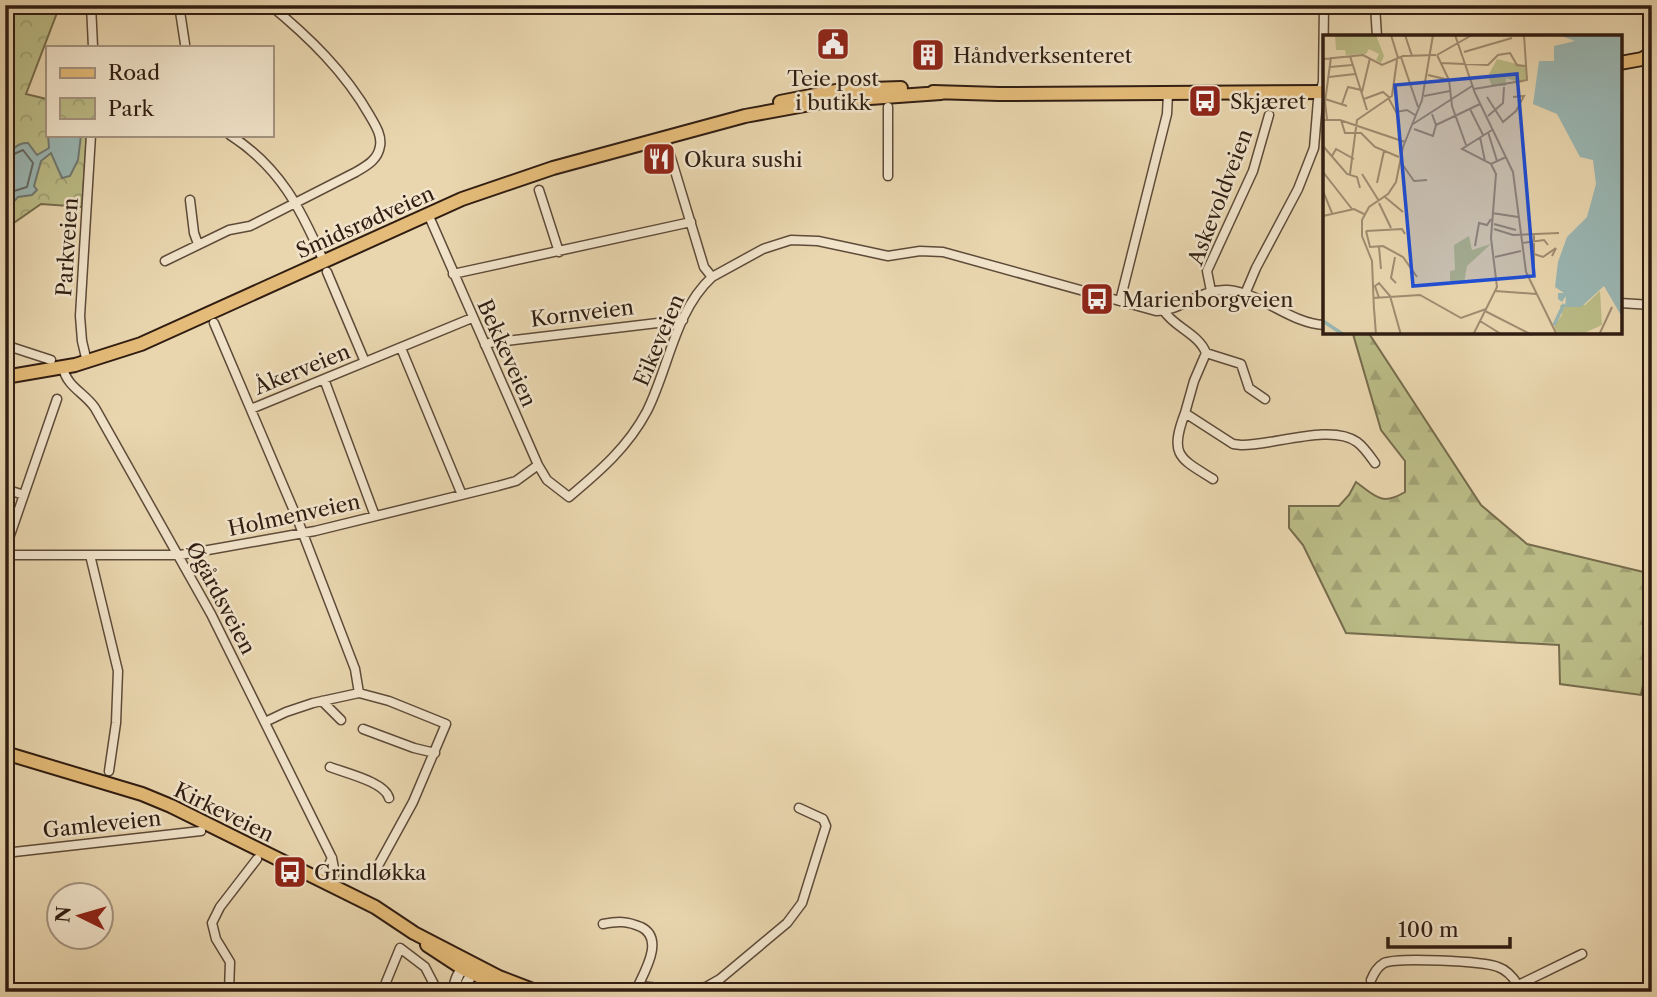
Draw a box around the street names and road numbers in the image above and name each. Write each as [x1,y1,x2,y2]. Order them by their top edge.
street label: Askevoldveien [1182,125,1257,269]
street label: Smidsrødveien [292,180,438,264]
street label: Parkveien [51,197,83,297]
street label: Eikeveien [628,290,690,390]
street label: Kornveien [529,294,635,332]
street label: Bekkeveien [472,295,542,411]
street label: Åkerveien [249,338,354,400]
street label: Holmenveien [226,489,362,541]
street label: Øgårdsveien [181,538,261,658]
street label: Kirkeveien [170,777,278,847]
street label: Gamleveien [42,805,162,843]

